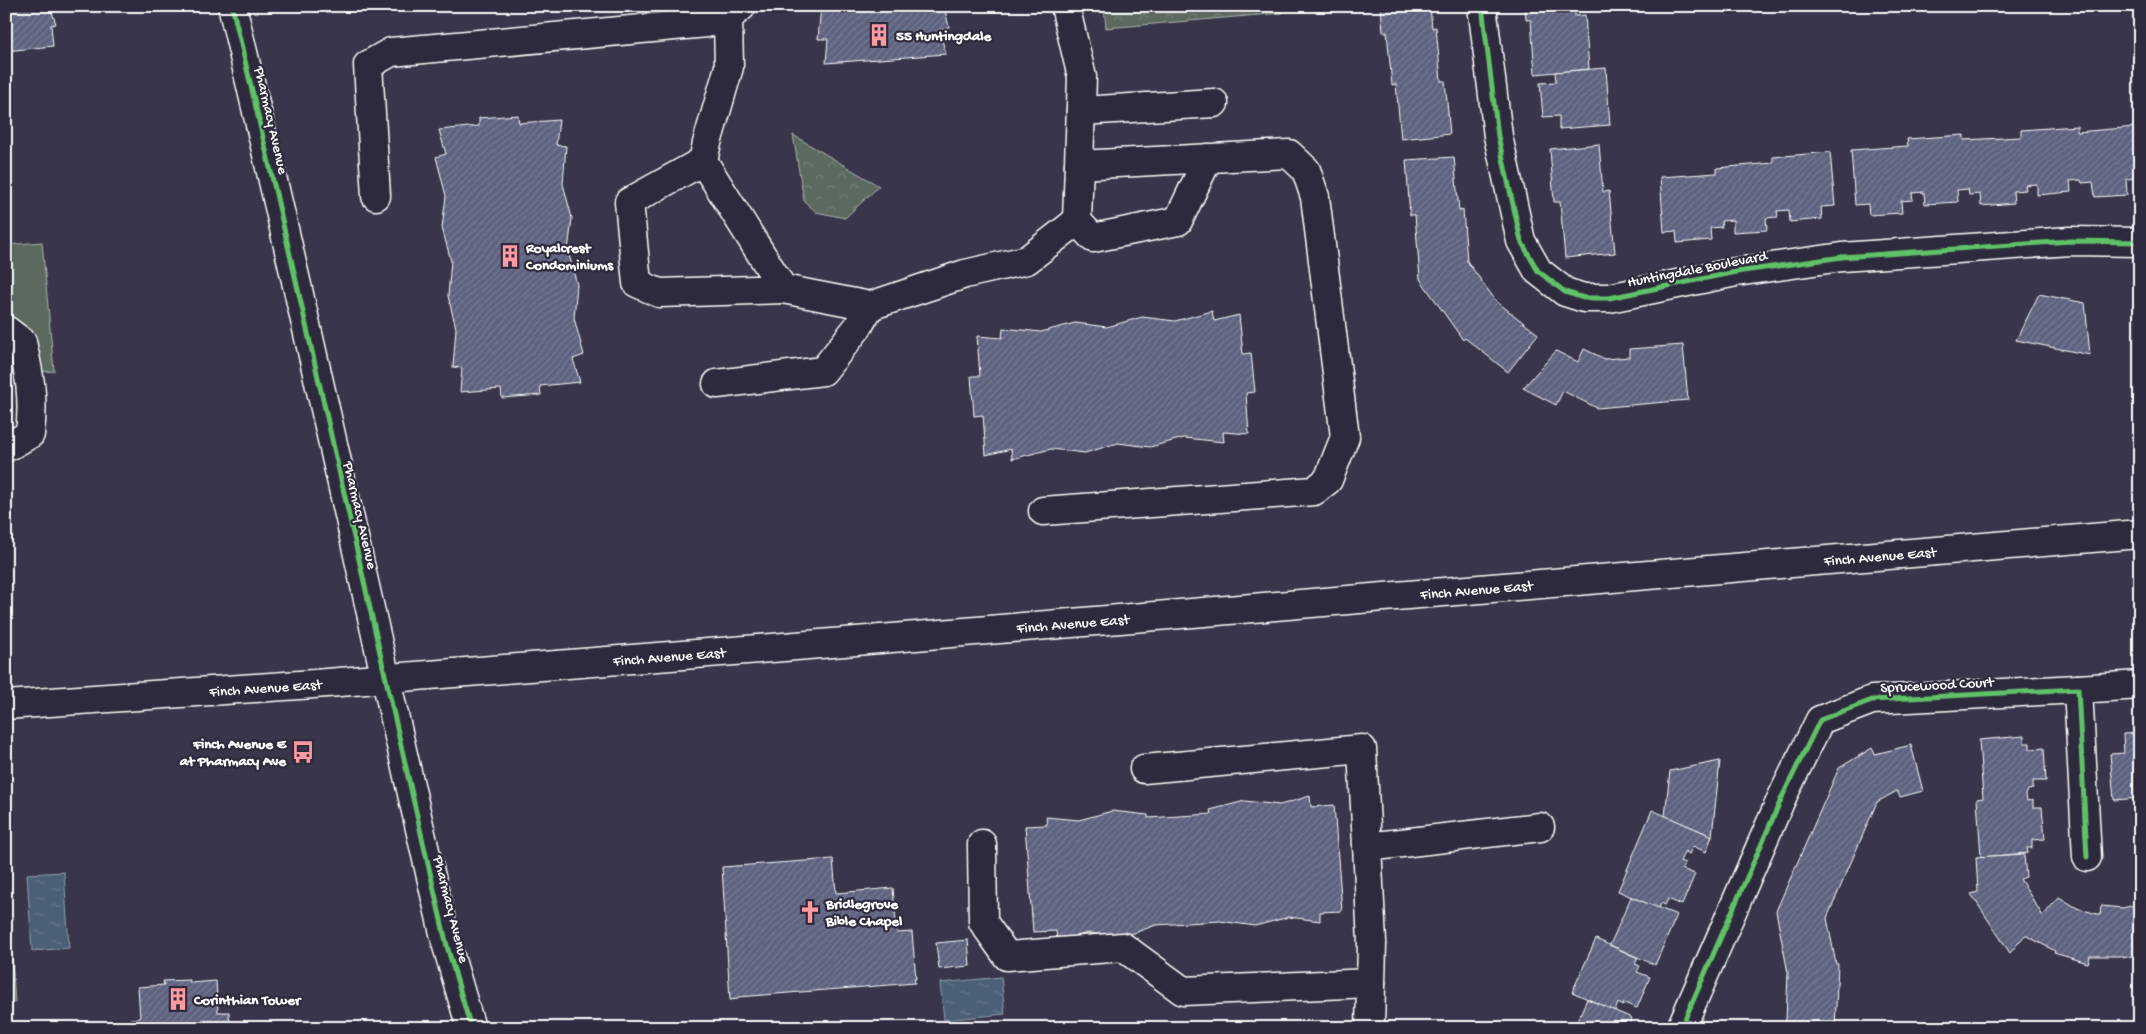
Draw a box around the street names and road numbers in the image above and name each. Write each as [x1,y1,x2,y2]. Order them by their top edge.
street label: Pharmacy Avenue [249,64,291,176]
street label: Huntingdale Boulevard [1626,247,1770,292]
street label: Pharmacy Avenue [338,459,380,571]
street label: Finch Avenue East [1822,544,1939,571]
street label: Finch Avenue East [1419,577,1535,605]
street label: Finch Avenue East [1015,611,1132,639]
street label: Finch Avenue East [611,644,728,672]
street label: Sprucewood Court [1880,674,1996,698]
street label: Finch Avenue East [208,676,324,702]
street label: Pharmacy Avenue [428,853,472,965]

